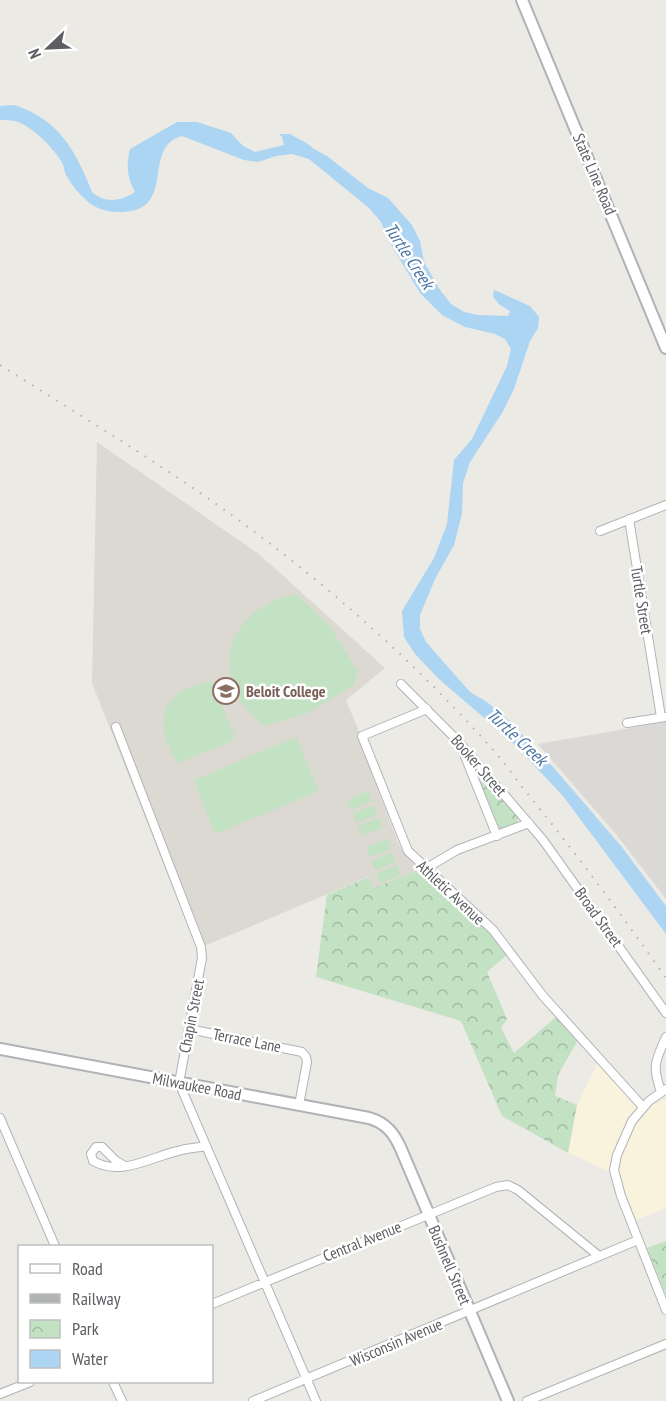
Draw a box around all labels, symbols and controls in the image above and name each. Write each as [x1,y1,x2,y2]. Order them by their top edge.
north arrow [18,18,78,78]
text: N [23,46,45,62]
street label: State Line Road [569,130,621,218]
water label: Turtle Creek [379,218,441,295]
street label: Turtle Street [627,564,657,636]
school or university icon: Beloit College [211,676,241,706]
place label: Beloit College [246,681,326,701]
water label: Turtle Creek [482,703,554,772]
street label: Booker Street [447,730,512,800]
street label: Athletic Avenue [413,855,489,929]
street label: Broad Street [571,883,628,951]
street label: Chapin Street [174,977,208,1055]
street label: Terrace Lane [211,1024,283,1056]
street label: Milwaukee Road [151,1068,243,1104]
street label: Central Avenue [320,1216,404,1266]
street label: Bushnell Street [424,1222,476,1308]
legend [18,1245,213,1383]
text: Road [72,1257,103,1280]
text: Railway [72,1287,121,1310]
street label: Wisconsin Avenue [347,1314,445,1370]
text: Park [72,1317,99,1340]
text: Water [72,1347,108,1370]

